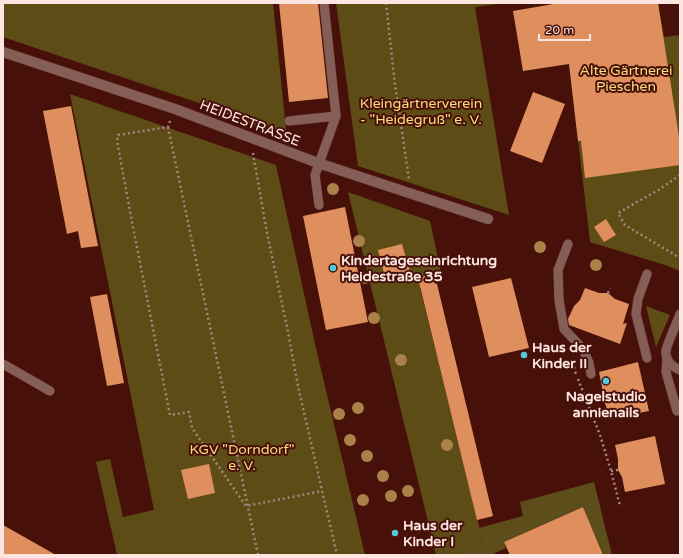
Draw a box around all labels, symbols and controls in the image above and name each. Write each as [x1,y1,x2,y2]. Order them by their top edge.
scale bar [539,16,590,42]
text: 20 m [545,23,574,37]
park label: Alte Gärtnerei Pieschen [580,62,672,95]
park label: Kleingärtnerverein - "Heidegruß" e. V. [360,95,482,128]
street label: HEIDESTRASSE [197,96,303,150]
place label: Kindertageseinrichtung Heidestraße 35 [341,252,497,285]
marker: Kindertageseinrichtung Heidestraße 35 [328,263,338,273]
place label: Haus der Kinder II [532,339,592,372]
marker: Haus der Kinder II [519,350,529,360]
marker: Nagelstudio annienails [601,376,611,386]
place label: Nagelstudio annienails [566,388,647,421]
park label: KGV "Dorndorf" e. V. [189,441,295,474]
place label: Haus der Kinder I [403,517,463,550]
marker: Haus der Kinder I [390,528,400,538]

